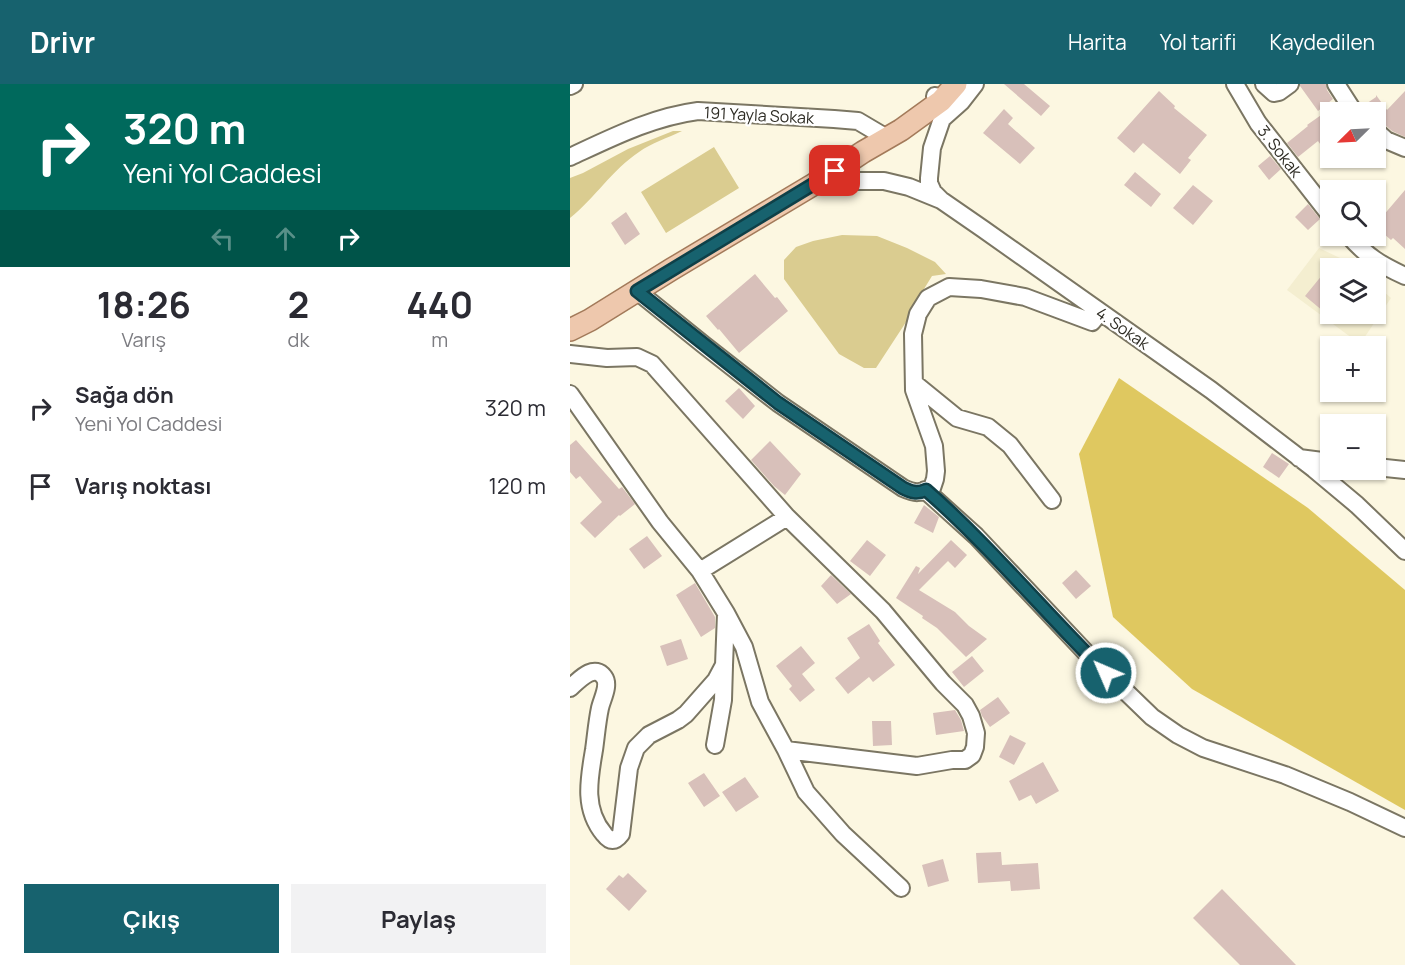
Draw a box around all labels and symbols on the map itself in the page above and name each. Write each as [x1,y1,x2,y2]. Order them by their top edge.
street label: 191 Yayla Sokak [704,101,816,129]
north arrow [1320,102,1386,168]
street label: 3. Sokak [1253,121,1308,182]
pin [809,145,860,196]
street label: 4. Sokak [1092,302,1155,355]
position arrow [1074,641,1138,705]

